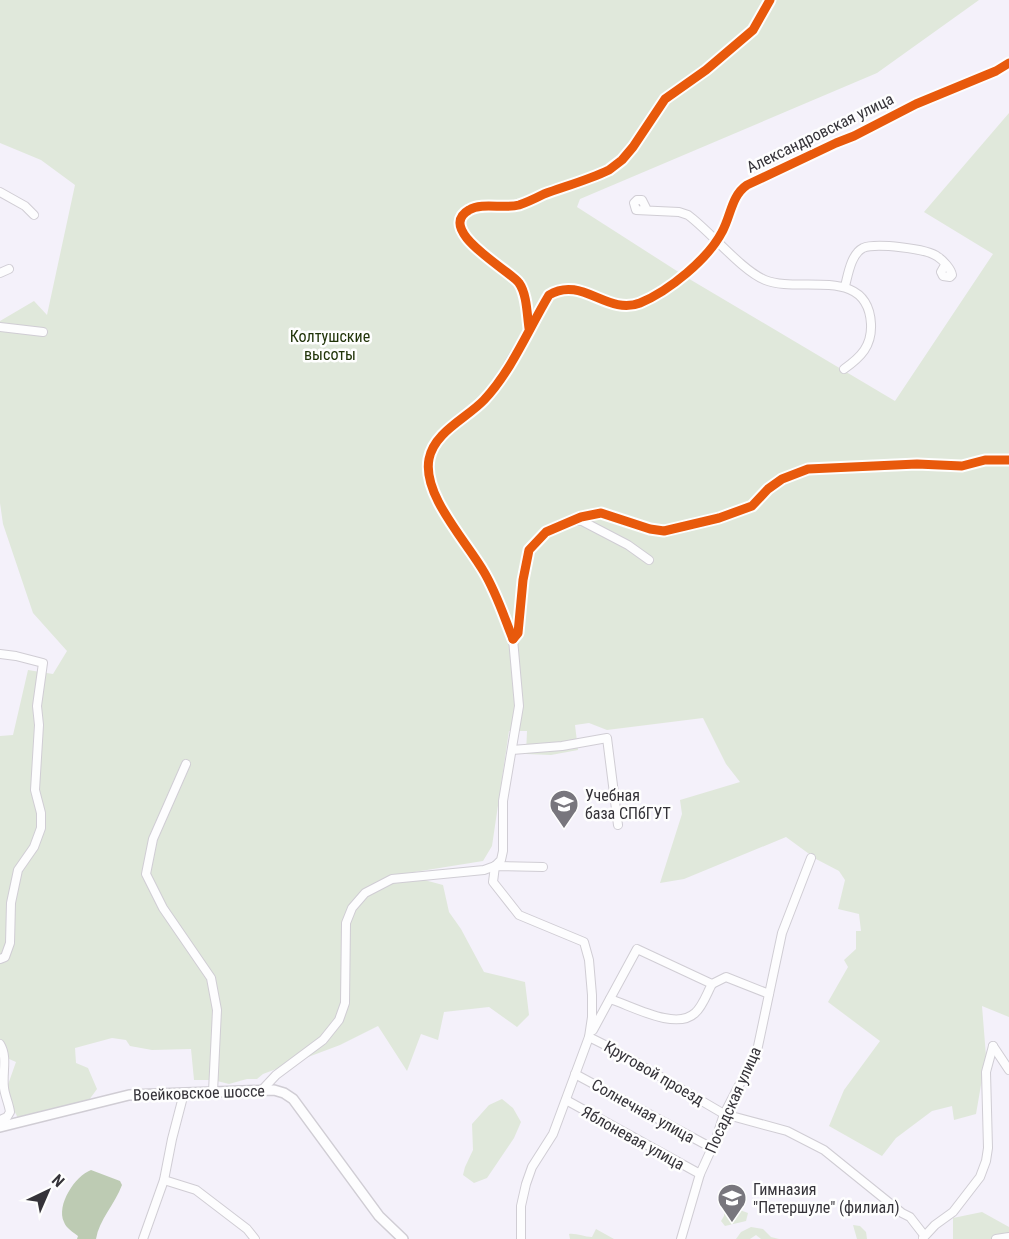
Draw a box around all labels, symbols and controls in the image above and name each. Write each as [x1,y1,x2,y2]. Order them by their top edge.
street label: Александровская улица [743,89,897,177]
park label: Колтушские высоты [290,327,370,364]
place label: Учебная база СПбГУТ [585,786,671,823]
school or university icon: Учебная база СПбГУТ [548,788,580,830]
street label: Круговой проезд [601,1037,708,1110]
street label: Посадская улица [701,1044,765,1156]
street label: Солнечная улица [588,1075,698,1147]
street label: Воейковское шоссе [133,1081,265,1105]
street label: Яблоневая улица [578,1102,688,1174]
north arrow [18,1161,78,1221]
text: N [48,1170,68,1191]
place label: Гимназия "Петершуле" (филиал) [753,1180,899,1217]
school or university icon: Гимназия "Петершуле" (филиал) [716,1182,748,1224]

